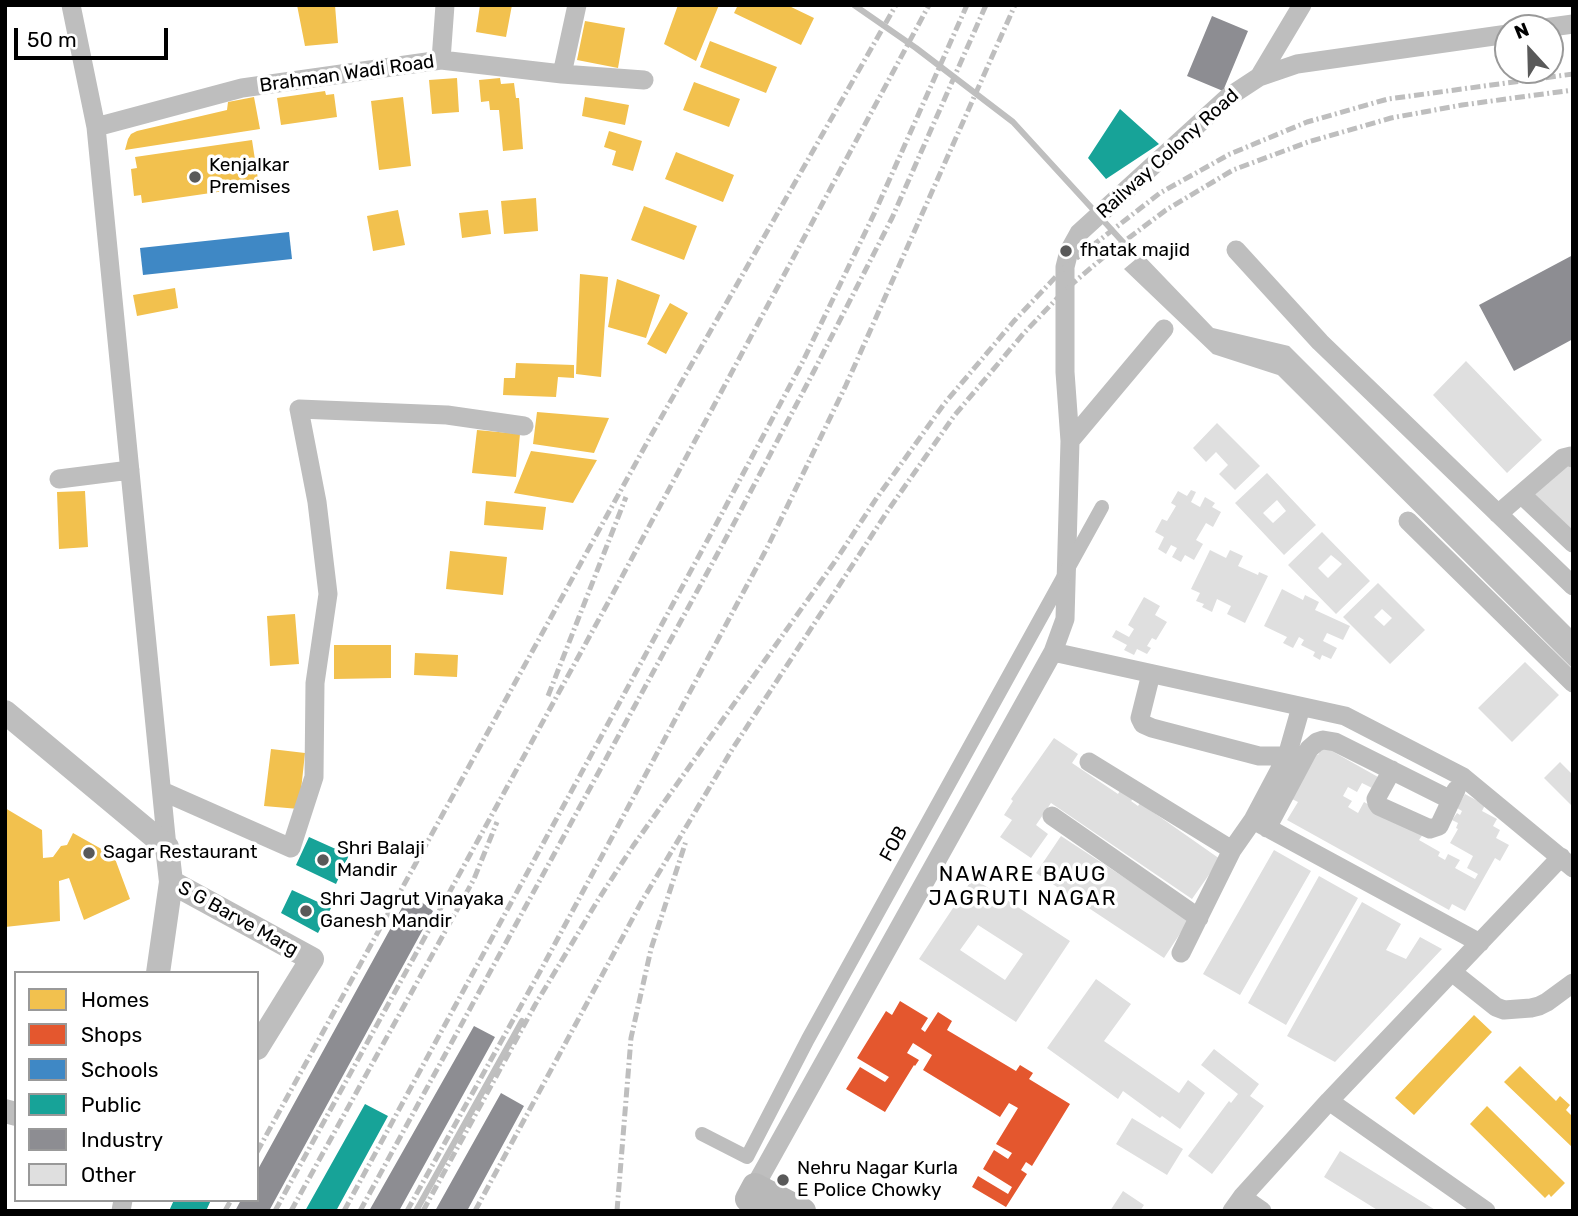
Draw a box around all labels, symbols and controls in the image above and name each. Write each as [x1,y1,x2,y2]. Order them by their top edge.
scale bar [18,14,172,58]
north arrow [1494,14,1564,84]
text: N [1511,18,1532,44]
text: 50 m [27,27,77,52]
street label: Brahman Wadi Road [258,50,436,98]
street label: Railway Colony Road [1092,84,1244,224]
place label: Kenjalkar Premises [209,155,290,199]
marker: Kenjalkar Premises [187,169,203,185]
place label: fhatak majid [1080,240,1190,262]
marker: fhatak majid [1058,243,1074,259]
street label: FOB [875,822,913,866]
place label: Shri Balaji Mandir [337,838,425,882]
place label: Sagar Restaurant [103,842,257,864]
marker: Sagar Restaurant [81,845,97,861]
marker: Shri Balaji Mandir [315,852,331,868]
district label: NAWARE BAUG JAGRUTI NAGAR [930,862,1116,912]
street label: S G Barve Marg [174,877,302,961]
place label: Shri Jagrut Vinayaka Ganesh Mandir [320,889,504,933]
marker: Shri Jagrut Vinayaka Ganesh Mandir [298,903,314,919]
legend [14,971,259,1202]
text: Homes [81,987,149,1012]
text: Shops [81,1022,142,1047]
text: Schools [81,1057,158,1082]
text: Public [81,1092,141,1117]
text: Industry [81,1127,163,1152]
place label: Nehru Nagar Kurla E Police Chowky [797,1158,958,1202]
text: Other [81,1162,136,1187]
marker: Nehru Nagar Kurla E Police Chowky [775,1172,791,1188]

